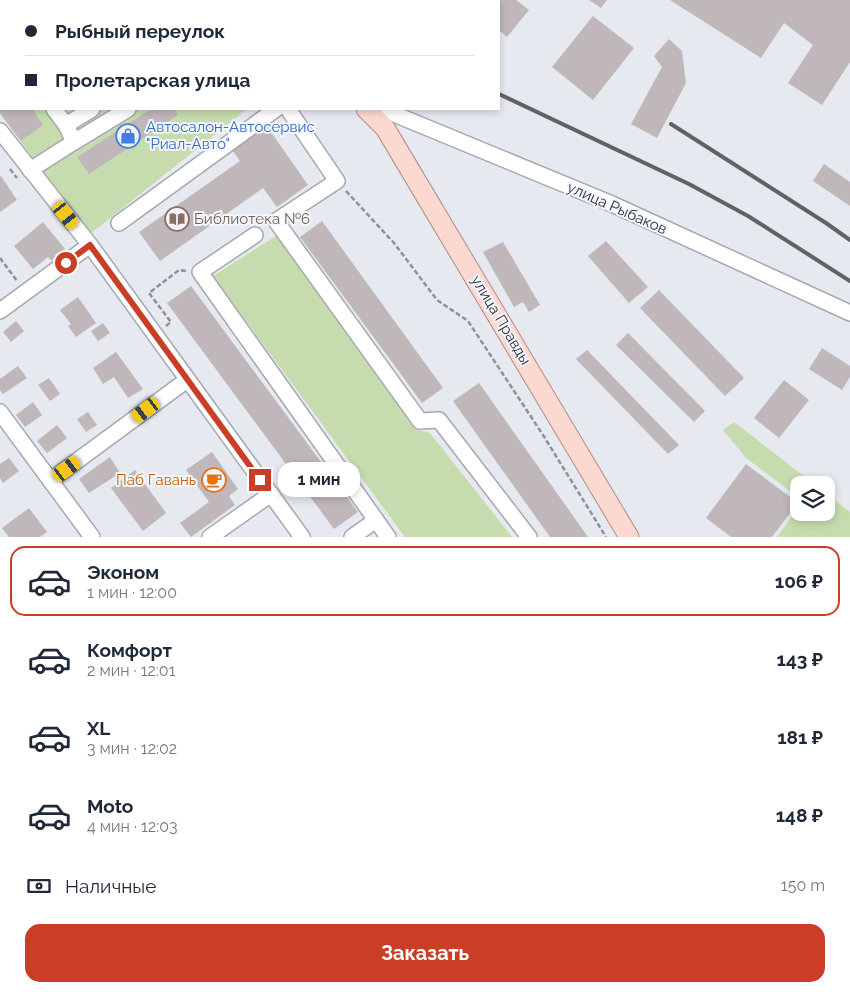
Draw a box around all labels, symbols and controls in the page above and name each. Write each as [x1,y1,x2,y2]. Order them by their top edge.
text: Рыбный переулок [55,20,225,42]
text: Пролетарская улица [55,69,250,91]
place label: Автосалон-Автосервис "Риал-Авто" [146,118,315,153]
shop icon: Автосалон-Автосервис "Риал-Авто" [115,123,141,149]
street label: улица Рыбаков [564,178,670,238]
car [50,199,81,231]
library icon: Библиотека №6 [164,206,190,232]
place label: Библиотека №6 [194,210,310,228]
route start [55,252,77,274]
street label: улица Правды [467,272,535,368]
car [129,395,162,425]
car [50,454,83,484]
callout: 1 мин [278,462,360,498]
cafe icon: Паб Гавань [201,467,227,493]
route end [249,469,271,491]
text: 1 мин [298,470,340,489]
place label: Паб Гавань [116,471,196,489]
map controls [790,476,835,521]
button: layers [790,476,835,521]
icon: car [27,559,72,604]
text: Эконом [87,561,159,583]
text: 106 ₽ [775,570,823,592]
text: 1 мин · 12:00 [87,583,177,602]
icon: car [27,637,72,682]
text: Комфорт [87,639,172,661]
text: 143 ₽ [777,648,823,670]
text: 2 мин · 12:01 [87,661,175,680]
icon: car [27,715,72,760]
text: XL [87,717,110,739]
text: 181 ₽ [777,726,823,748]
text: 3 мин · 12:02 [87,739,177,758]
icon: car [27,793,72,838]
text: Moto [87,795,133,817]
text: 148 ₽ [776,804,823,826]
text: 4 мин · 12:03 [87,817,178,836]
icon: cash [25,872,53,900]
text: Наличные [65,875,156,897]
text: 150 m [781,876,825,895]
button: Заказать [25,924,825,982]

